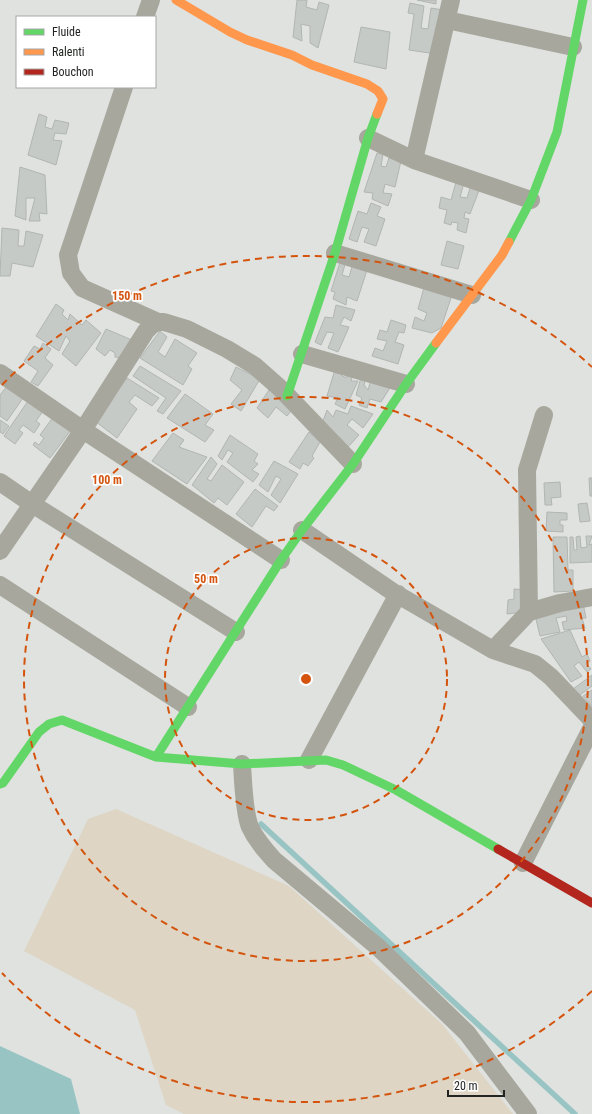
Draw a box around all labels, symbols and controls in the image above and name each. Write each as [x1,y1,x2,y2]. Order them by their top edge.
legend [16,16,156,88]
text: Fluide [52,25,81,39]
text: Ralenti [52,45,85,59]
text: Bouchon [52,65,94,79]
text: 150 m [112,289,142,303]
text: 100 m [92,473,122,487]
text: 50 m [194,572,218,586]
centre of rings [299,672,313,686]
scale bar [448,1072,504,1098]
text: 20 m [454,1079,478,1093]

